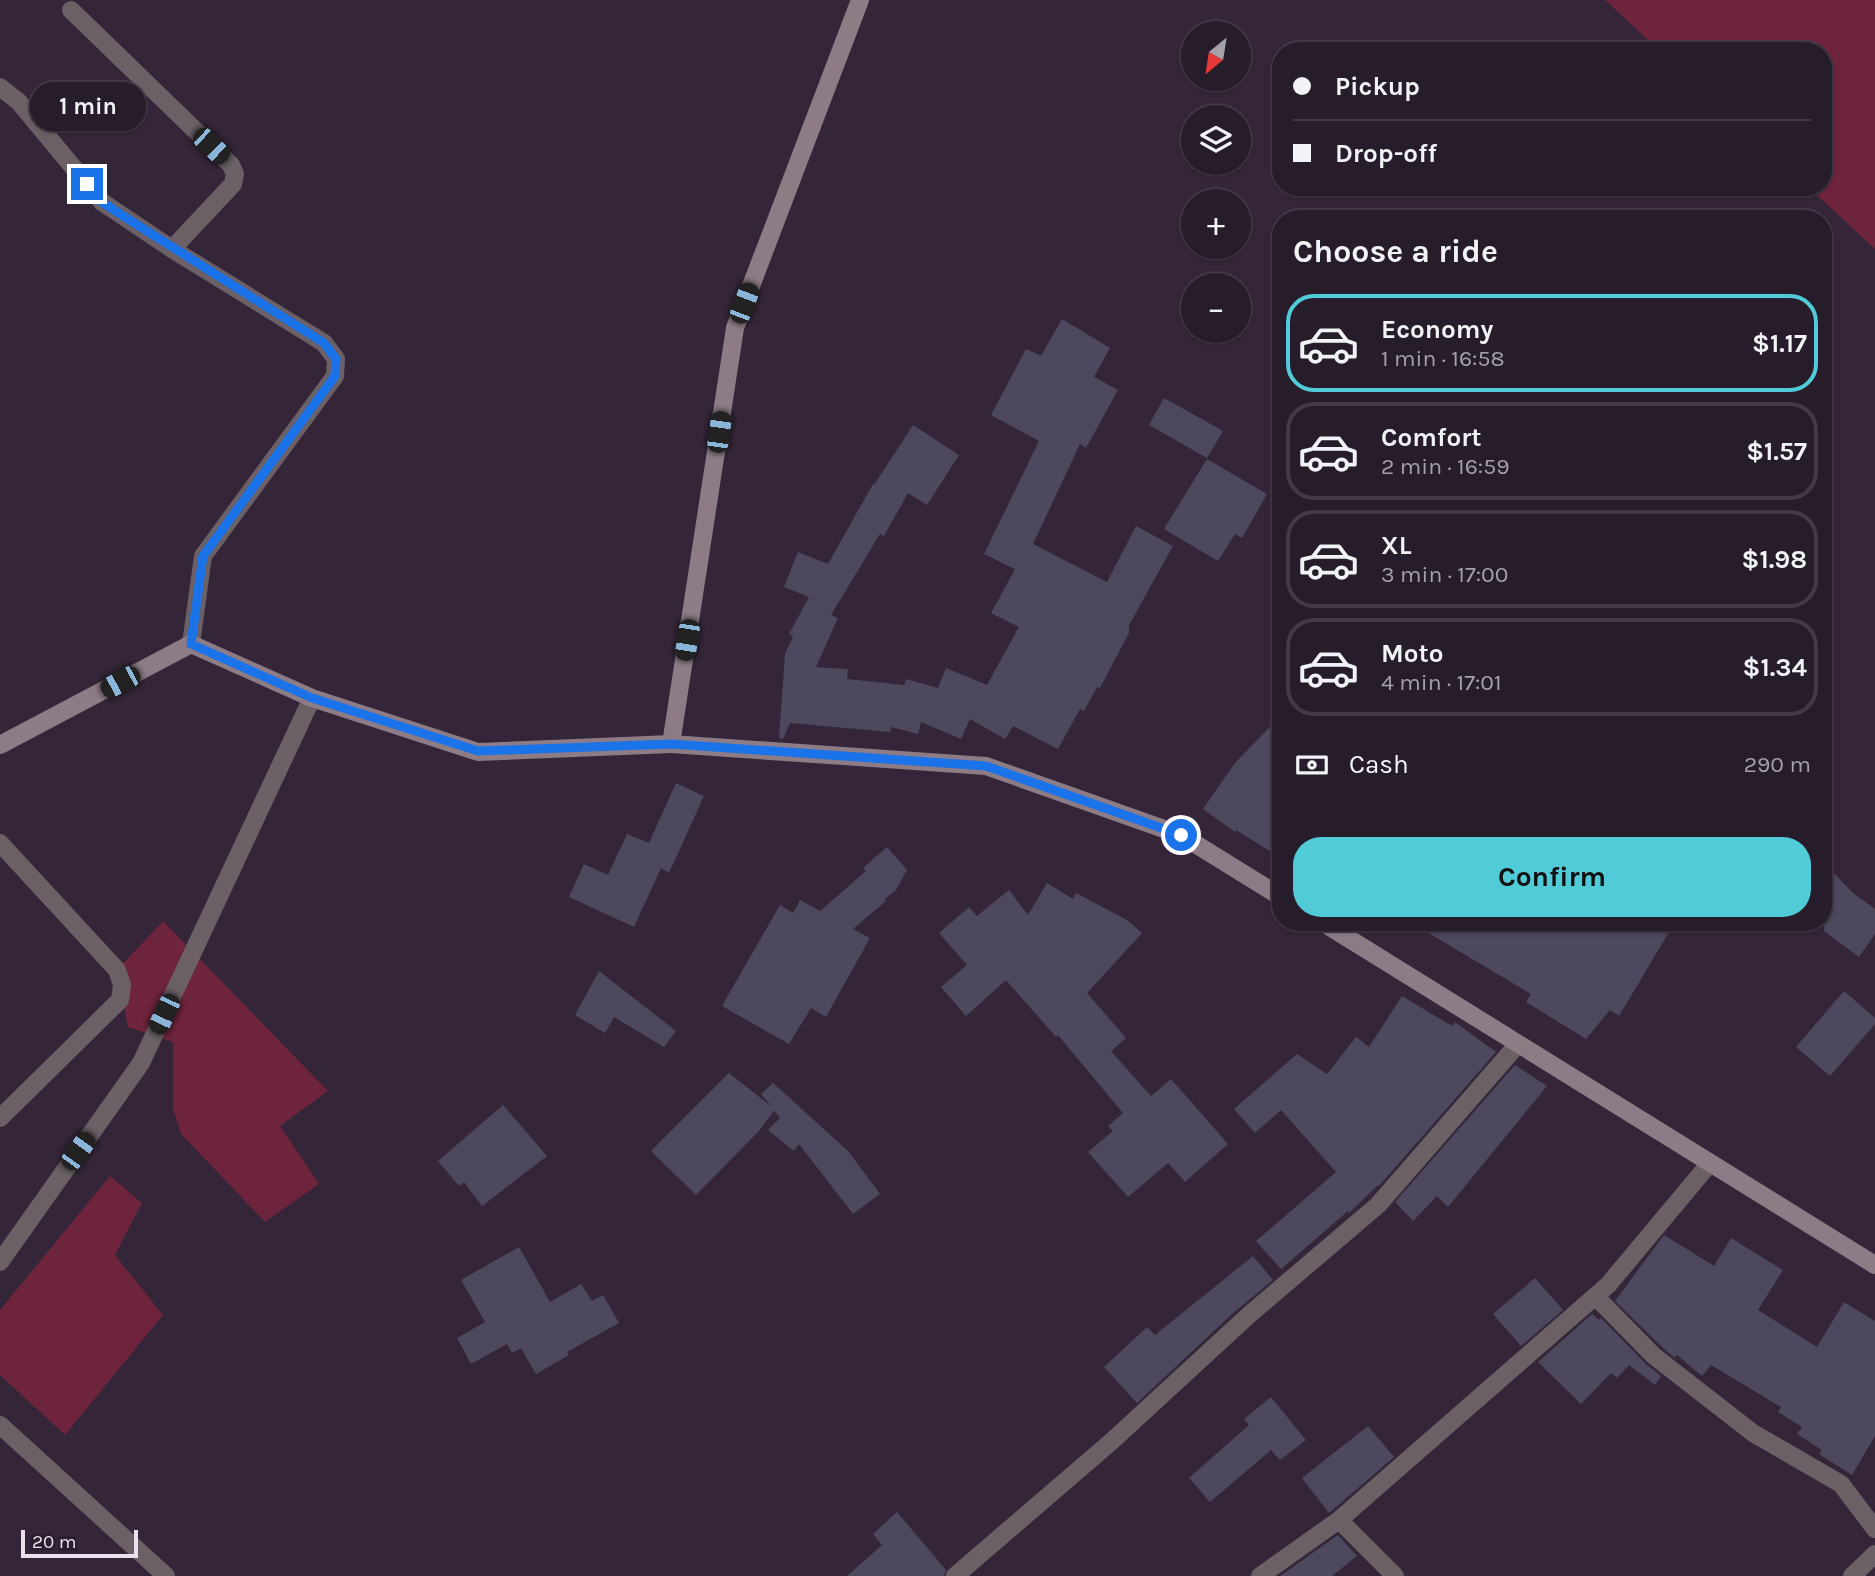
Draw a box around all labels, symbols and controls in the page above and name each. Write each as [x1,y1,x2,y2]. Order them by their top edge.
north arrow [1181,21,1251,91]
map controls [1181,21,1251,343]
text: Pickup [1335,71,1420,102]
callout: 1 min [29,82,145,132]
text: 1 min [59,93,117,120]
button: layers [1181,105,1251,175]
car [189,124,234,168]
text: Drop-off [1335,138,1437,169]
route end [71,168,103,200]
button: + [1181,189,1251,259]
text: Choose a ride [1293,233,1498,270]
button: − [1181,273,1251,343]
car [727,280,762,326]
icon: car [1297,312,1360,375]
text: Economy [1381,314,1493,345]
text: $1.17 [1752,328,1807,359]
text: 1 min · 16:58 [1381,345,1505,372]
car [706,410,733,454]
icon: car [1297,420,1360,483]
text: Comfort [1381,422,1482,453]
text: $1.57 [1746,436,1807,467]
text: 2 min · 16:59 [1381,453,1509,480]
icon: car [1297,528,1360,591]
text: XL [1381,530,1412,561]
text: $1.98 [1742,544,1807,575]
text: 3 min · 17:00 [1381,561,1508,588]
car [674,618,701,662]
icon: car [1297,636,1360,699]
text: Moto [1381,638,1443,669]
text: $1.34 [1743,652,1807,683]
car [97,663,144,701]
text: 4 min · 17:01 [1381,669,1502,696]
icon: cash [1293,746,1331,784]
text: Cash [1349,749,1409,780]
text: 290 m [1744,751,1811,778]
route start [1165,819,1197,851]
button: Confirm [1293,837,1811,917]
car [146,991,183,1037]
car [58,1128,99,1174]
scale bar [21,1527,138,1559]
text: 20 m [32,1531,77,1553]

